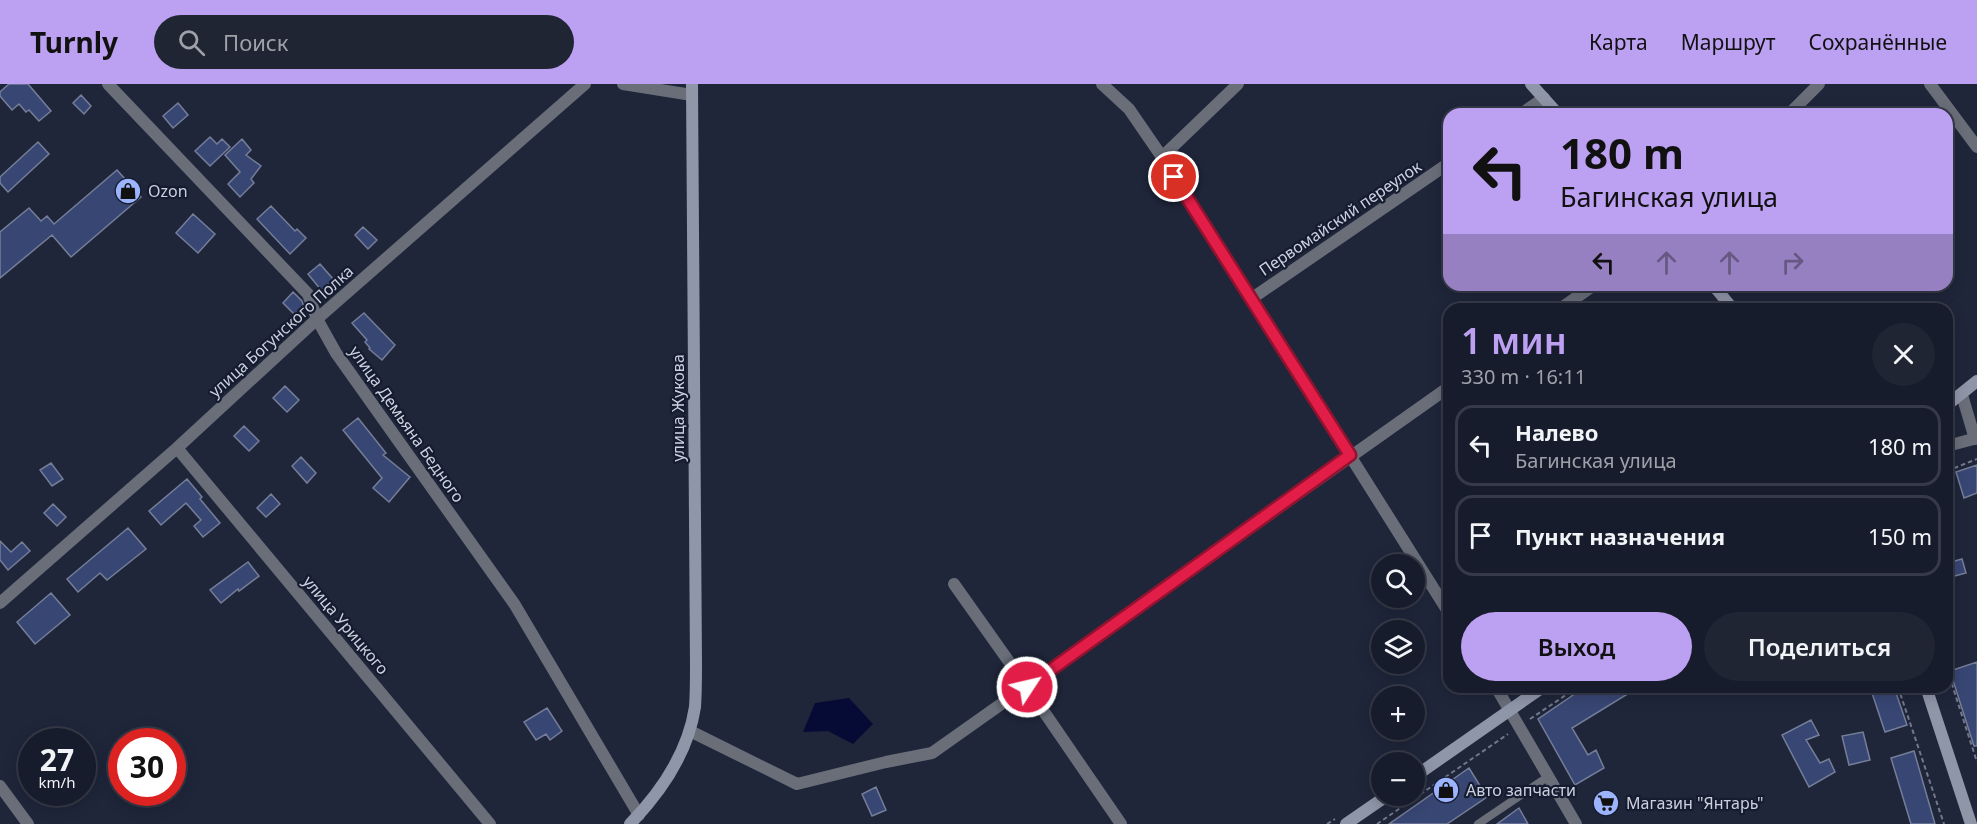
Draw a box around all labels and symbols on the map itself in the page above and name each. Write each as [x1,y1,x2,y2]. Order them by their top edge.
pin [1148,151,1199,202]
street label: Первомайский переулок [1254,155,1426,281]
shop icon: Ozon [113,176,143,206]
place label: Ozon [148,180,188,202]
street label: улица Богунского Полка [204,260,358,402]
street label: улица Демьяна Бедного [344,341,470,507]
street label: улица Жукова [667,354,689,462]
street label: улица Урицкого [298,571,394,679]
position arrow [995,655,1059,719]
speed limit sign: 30 [108,728,186,806]
shop icon: Авто запчасти [1431,775,1461,805]
place label: Авто запчасти [1466,779,1576,801]
supermarket icon: Магазин "Янтарь" [1591,788,1621,818]
place label: Магазин "Янтарь" [1626,792,1764,814]

